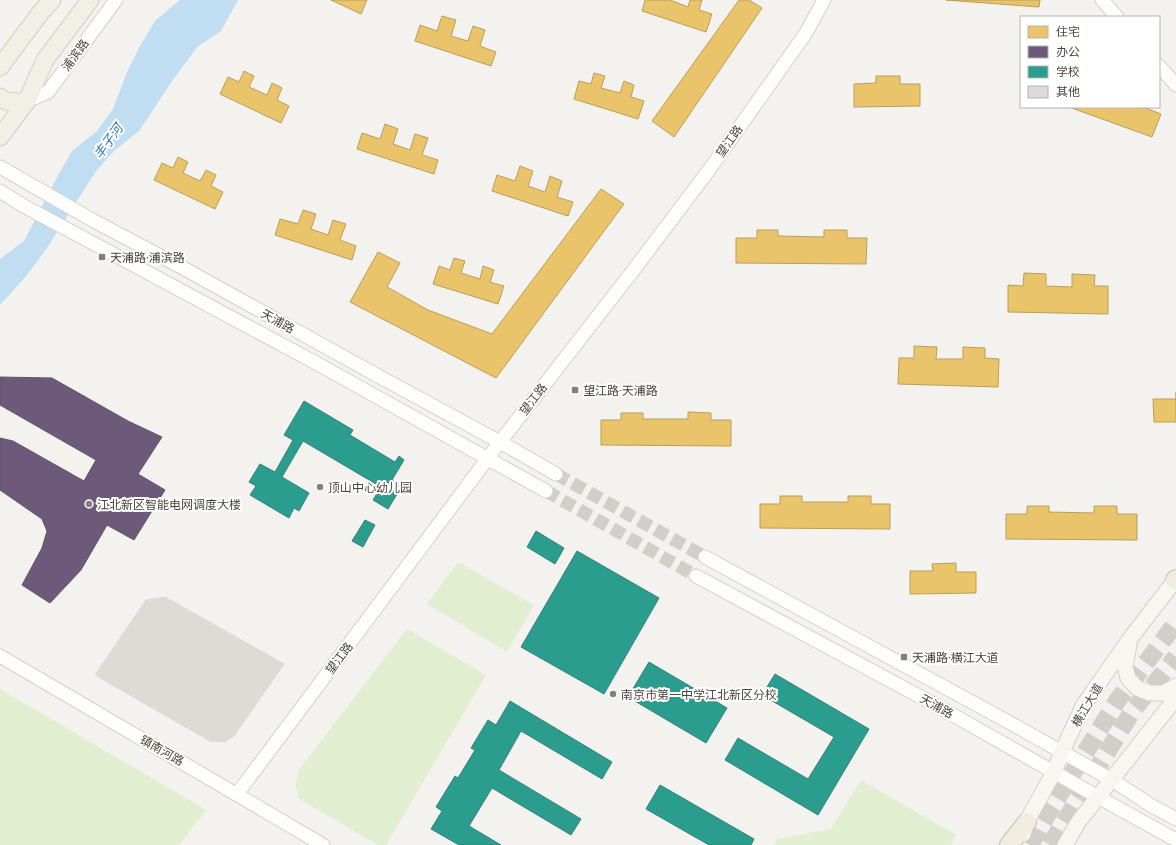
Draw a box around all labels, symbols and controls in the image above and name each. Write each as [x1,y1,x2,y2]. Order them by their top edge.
legend [1020,16,1160,108]
text: 住宅 [1056,23,1080,40]
street label: 浦滨路 [58,35,92,75]
text: 办公 [1056,43,1080,60]
text: 学校 [1056,63,1080,80]
text: 其他 [1056,83,1080,100]
water label: 丰子河 [89,118,129,162]
street label: 望江路 [712,121,746,161]
place label: 天浦路·浦滨路 [110,249,185,266]
marker: 天浦路·浦滨路 [97,252,107,262]
street label: 天浦路 [258,305,298,337]
street label: 望江路 [515,380,551,418]
place label: 望江路·天浦路 [583,382,658,399]
marker: 望江路·天浦路 [570,385,580,395]
place label: 顶山中心幼儿园 [328,479,412,496]
marker: 顶山中心幼儿园 [315,482,325,492]
place label: 江北新区智能电网调度大楼 [97,496,241,513]
marker: 江北新区智能电网调度大楼 [84,499,94,509]
street label: 望江路 [321,639,357,677]
place label: 天浦路·横江大道 [912,649,999,666]
marker: 天浦路·横江大道 [899,652,909,662]
street label: 横江大道 [1067,680,1107,730]
place label: 南京市第一中学江北新区分校 [621,686,777,703]
marker: 南京市第一中学江北新区分校 [608,689,618,699]
street label: 天浦路 [917,690,957,722]
street label: 镇南河路 [137,731,187,769]

